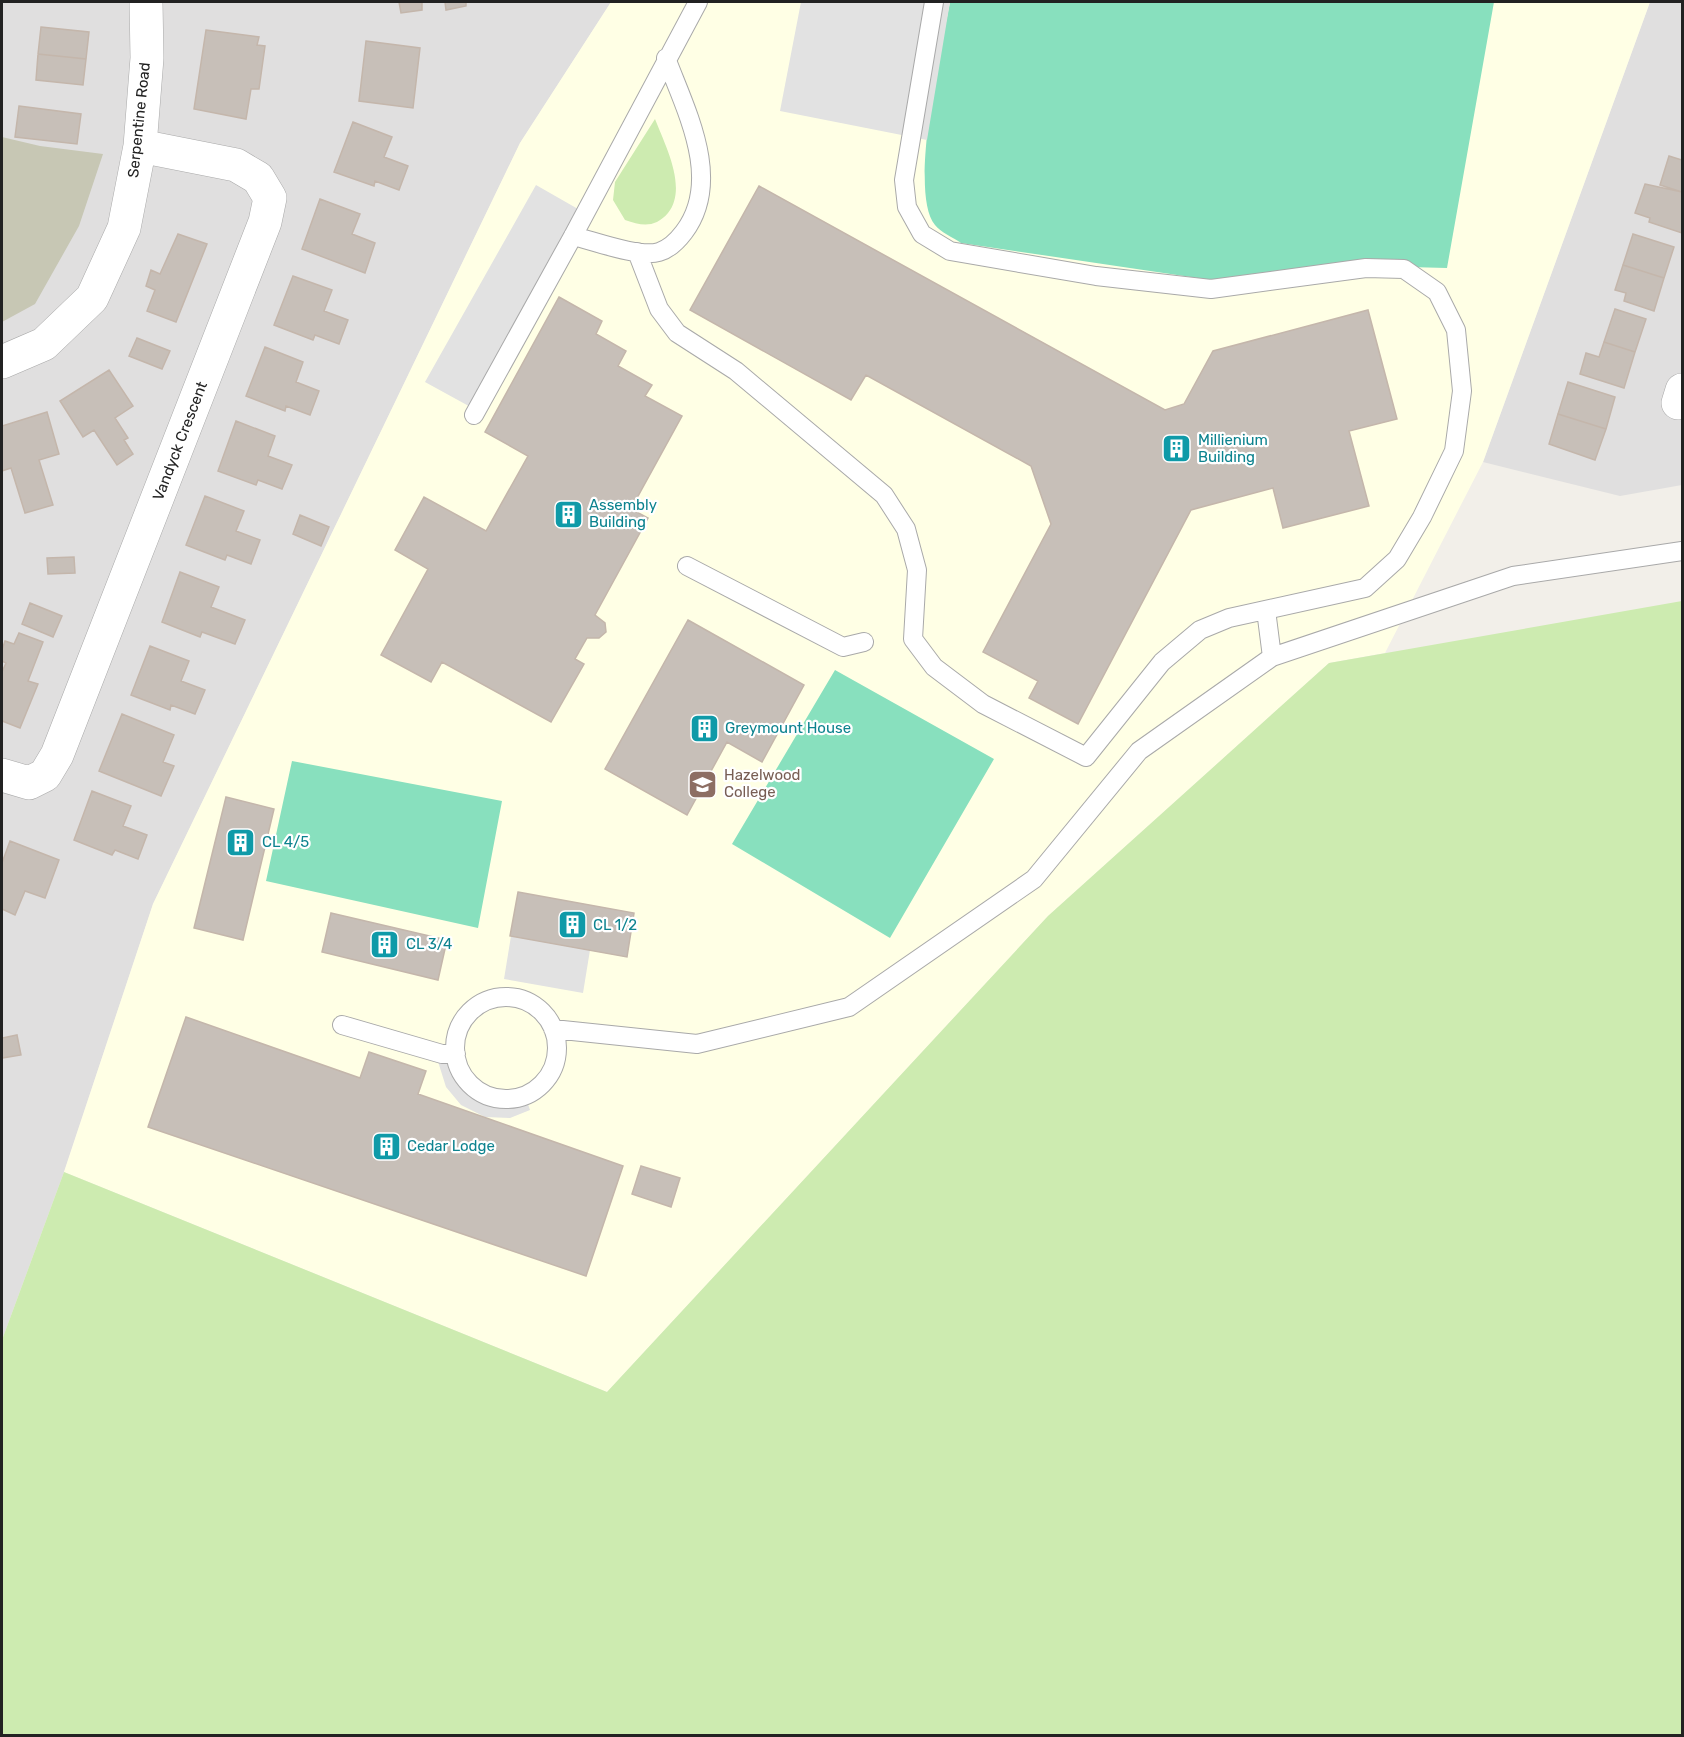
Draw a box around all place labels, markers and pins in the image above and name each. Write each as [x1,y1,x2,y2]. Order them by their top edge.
place label: Millienium Building [1198,431,1268,466]
building icon: Millienium Building [1161,433,1193,465]
place label: Assembly Building [589,496,657,531]
building icon: Assembly Building [552,498,584,530]
building icon: Greymount House [688,712,720,744]
place label: Greymount House [725,719,851,737]
place label: Hazelwood College [724,766,801,801]
school or university icon: Hazelwood College [687,768,719,800]
building icon: CL 4/5 [225,826,257,858]
place label: CL 4/5 [262,833,309,851]
building icon: CL 1/2 [556,909,588,941]
place label: CL 1/2 [593,916,637,934]
building icon: CL 3/4 [369,928,401,960]
place label: CL 3/4 [406,935,452,953]
building icon: Cedar Lodge [370,1130,402,1162]
place label: Cedar Lodge [407,1137,495,1155]

